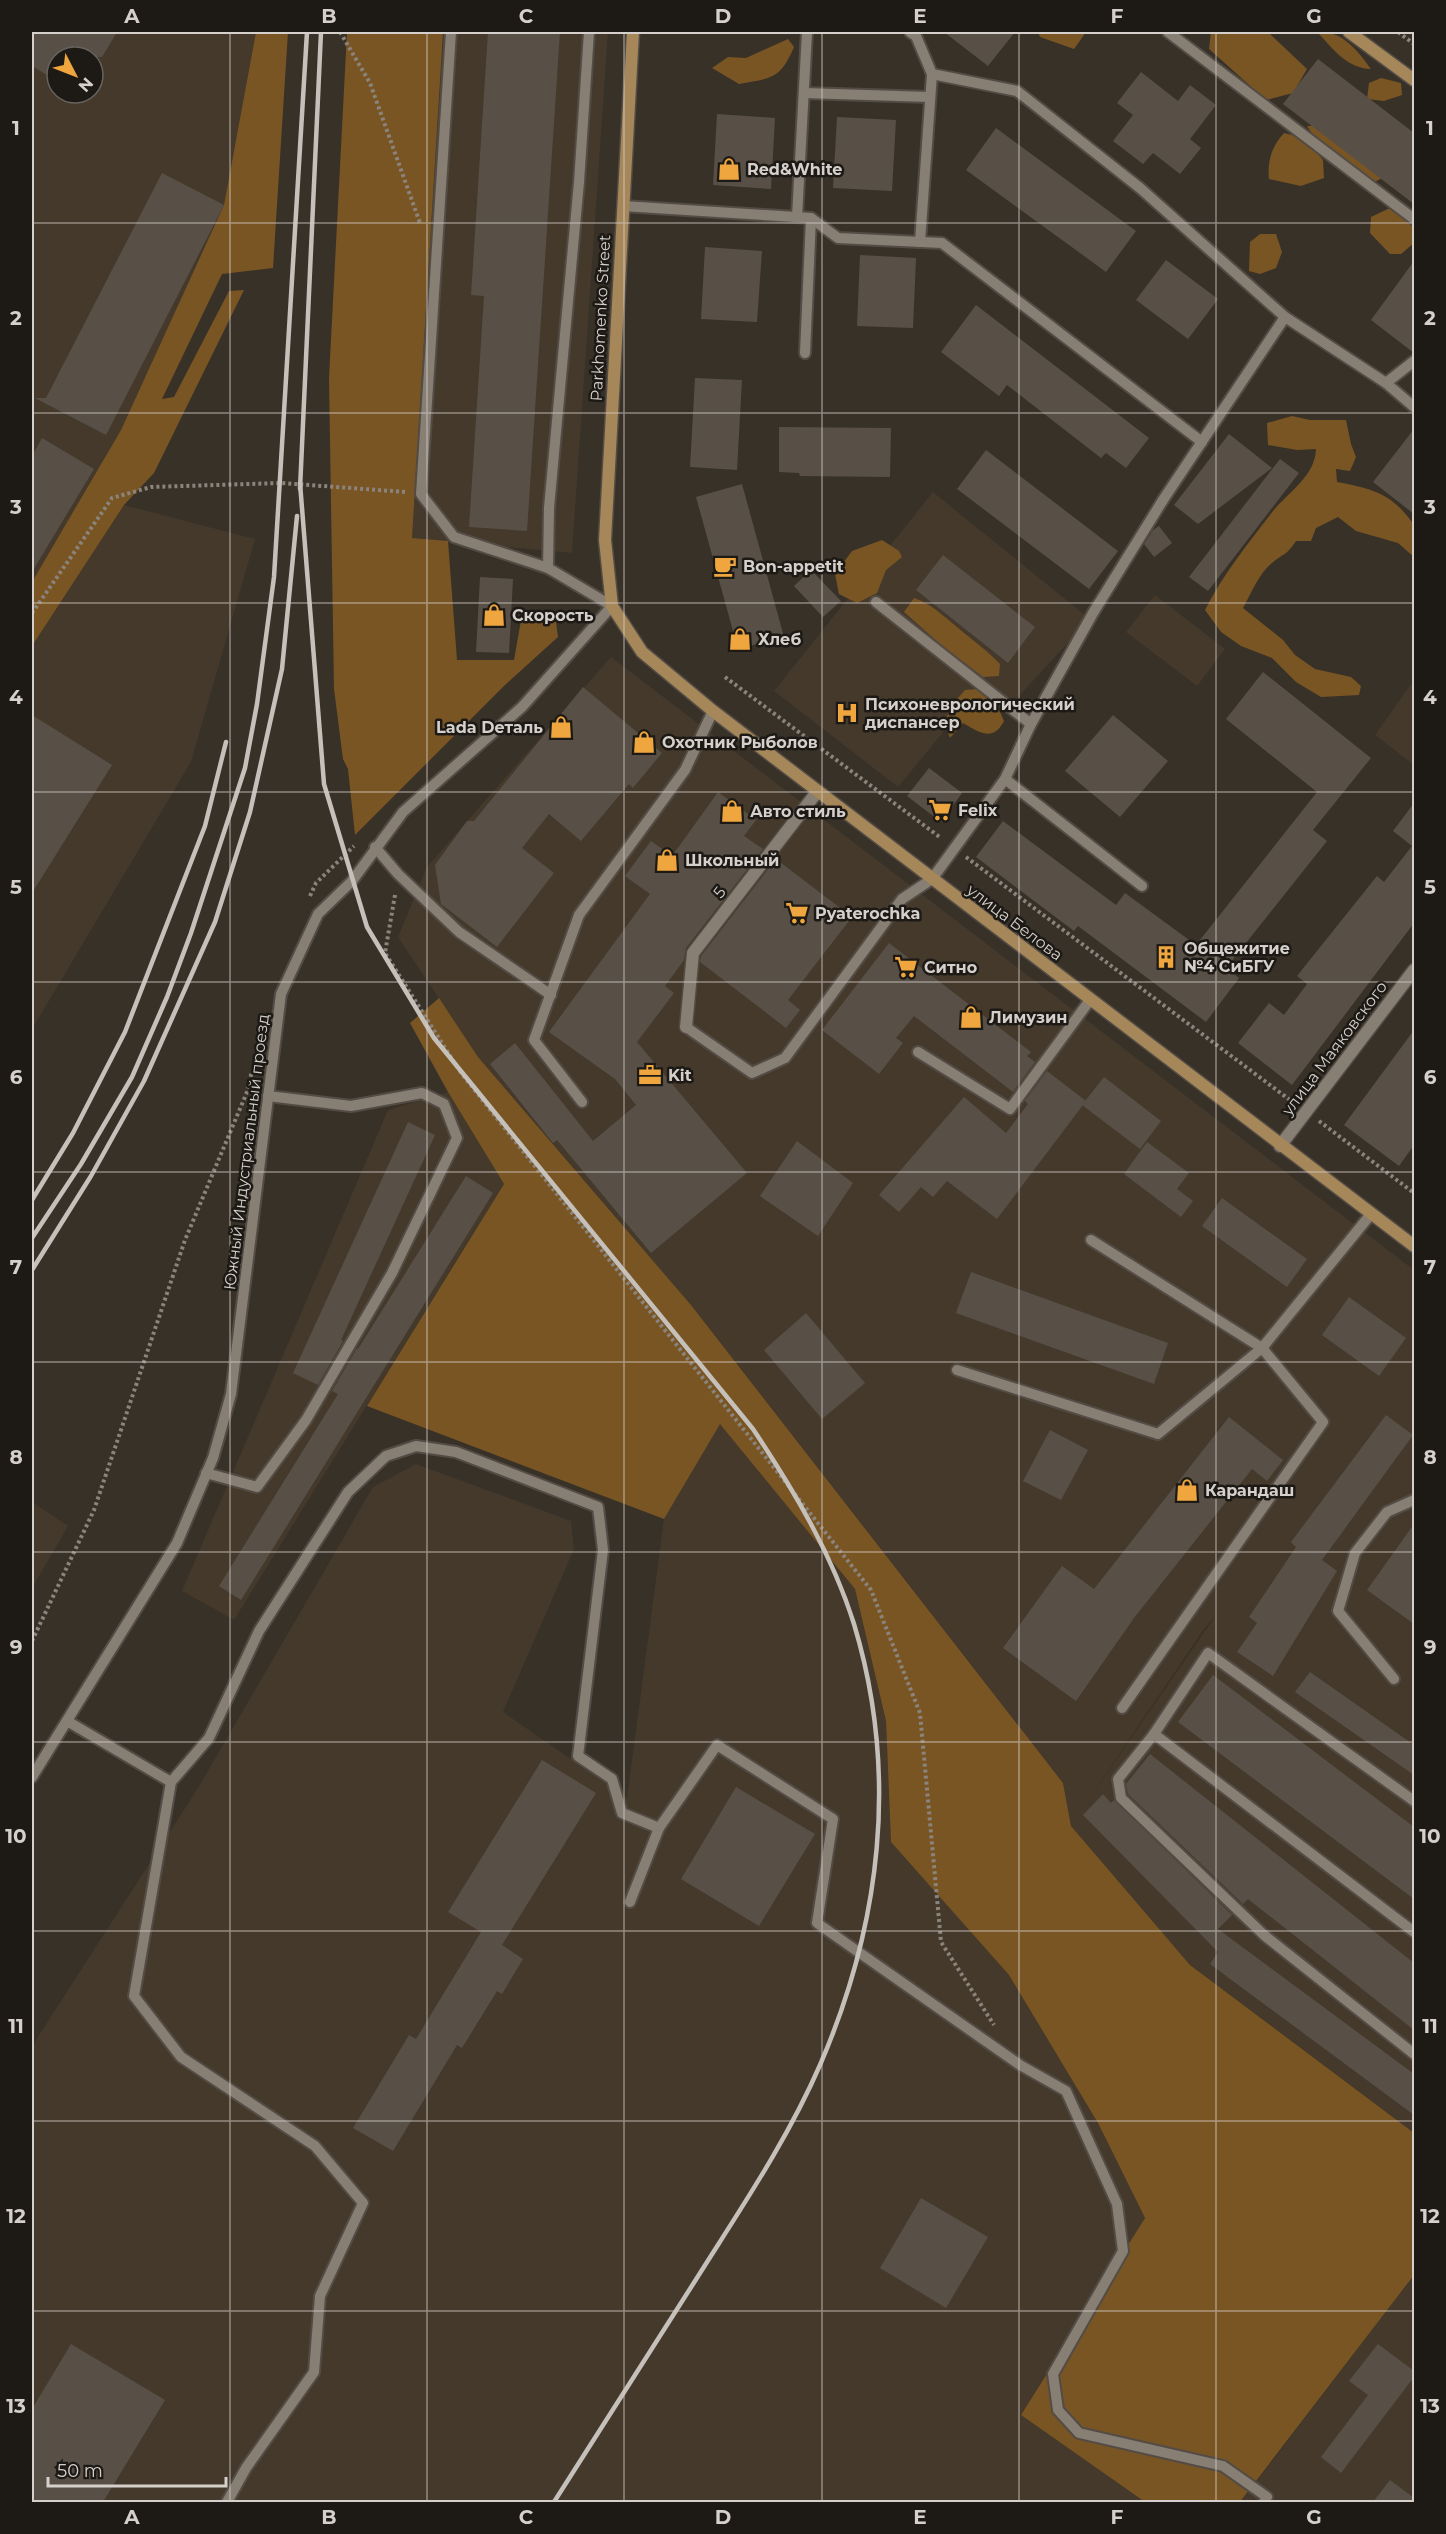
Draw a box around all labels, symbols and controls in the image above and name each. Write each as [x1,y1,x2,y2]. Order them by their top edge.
text: A [123,4,140,28]
text: B [321,4,337,28]
text: C [519,4,534,28]
text: D [715,4,731,28]
text: E [913,4,927,28]
text: F [1111,4,1124,28]
text: G [1306,4,1322,28]
north arrow [45,45,105,105]
text: N [74,74,97,96]
text: 1 [12,116,20,140]
text: 1 [1426,116,1434,140]
shop icon: Red&White [716,156,742,182]
place label: Red&White [747,160,842,179]
street label: Parkhomenko Street [587,234,614,402]
text: 2 [10,306,22,330]
text: 2 [1424,306,1436,330]
text: 3 [9,495,22,519]
text: 3 [1423,495,1436,519]
cafe icon: Bon-appetit [712,553,738,579]
place label: Bon-appetit [743,557,844,576]
shop icon: Скорость [481,602,507,628]
place label: Скорость [512,606,594,625]
shop icon: Хлеб [727,626,753,652]
place label: Хлеб [758,630,801,649]
text: 4 [9,685,23,709]
text: 4 [1423,685,1437,709]
place label: Психоневрологический диспансер [865,695,1075,732]
hospital icon: Психоневрологический диспансер [834,700,860,726]
shop icon: Lada Dеталь [548,714,574,740]
place label: Lada Dеталь [436,718,543,737]
shop icon: Охотник Рыболов [631,729,657,755]
place label: Охотник Рыболов [662,733,818,752]
supermarket icon: Felix [927,797,953,823]
shop icon: Авто стиль [719,798,745,824]
place label: Felix [958,801,998,820]
place label: Авто стиль [750,802,846,821]
shop icon: Школьный [654,847,680,873]
place label: Школьный [685,851,779,870]
text: 5 [10,875,22,899]
text: 5 [1424,875,1436,899]
street label: улица Белова [962,880,1066,965]
street label: 5 [709,883,730,902]
supermarket icon: Pyaterochka [784,900,810,926]
place label: Pyaterochka [815,904,920,923]
place label: Общежитие №4 СиБГУ [1184,939,1290,976]
building icon: Общежитие №4 СиБГУ [1153,944,1179,970]
supermarket icon: Ситно [893,954,919,980]
place label: Ситно [924,958,977,977]
street label: улица Маяковского [1277,977,1391,1120]
shop icon: Лимузин [958,1004,984,1030]
place label: Лимузин [989,1008,1067,1027]
street label: Южный Индустриальный проезд [220,1013,273,1291]
office icon: Kit [637,1062,663,1088]
text: 6 [10,1065,23,1089]
text: 6 [1424,1065,1437,1089]
place label: Kit [668,1066,692,1085]
text: 7 [10,1255,22,1279]
text: 7 [1424,1255,1436,1279]
text: 8 [9,1445,23,1469]
text: 8 [1423,1445,1437,1469]
shop icon: Карандаш [1174,1477,1200,1503]
place label: Карандаш [1205,1481,1294,1500]
text: 9 [10,1635,22,1659]
text: 9 [1424,1635,1436,1659]
text: 10 [5,1824,27,1848]
text: 10 [1419,1824,1441,1848]
text: 11 [8,2014,24,2038]
text: 11 [1422,2014,1438,2038]
text: 12 [6,2204,26,2228]
text: 12 [1420,2204,1440,2228]
text: 13 [6,2394,26,2418]
text: 13 [1420,2394,1440,2418]
scale bar [48,2450,226,2488]
text: 50 m [57,2460,103,2482]
text: A [123,2505,140,2529]
text: B [321,2505,337,2529]
text: C [519,2505,534,2529]
text: D [715,2505,731,2529]
text: E [913,2505,927,2529]
text: F [1111,2505,1124,2529]
text: G [1306,2505,1322,2529]

